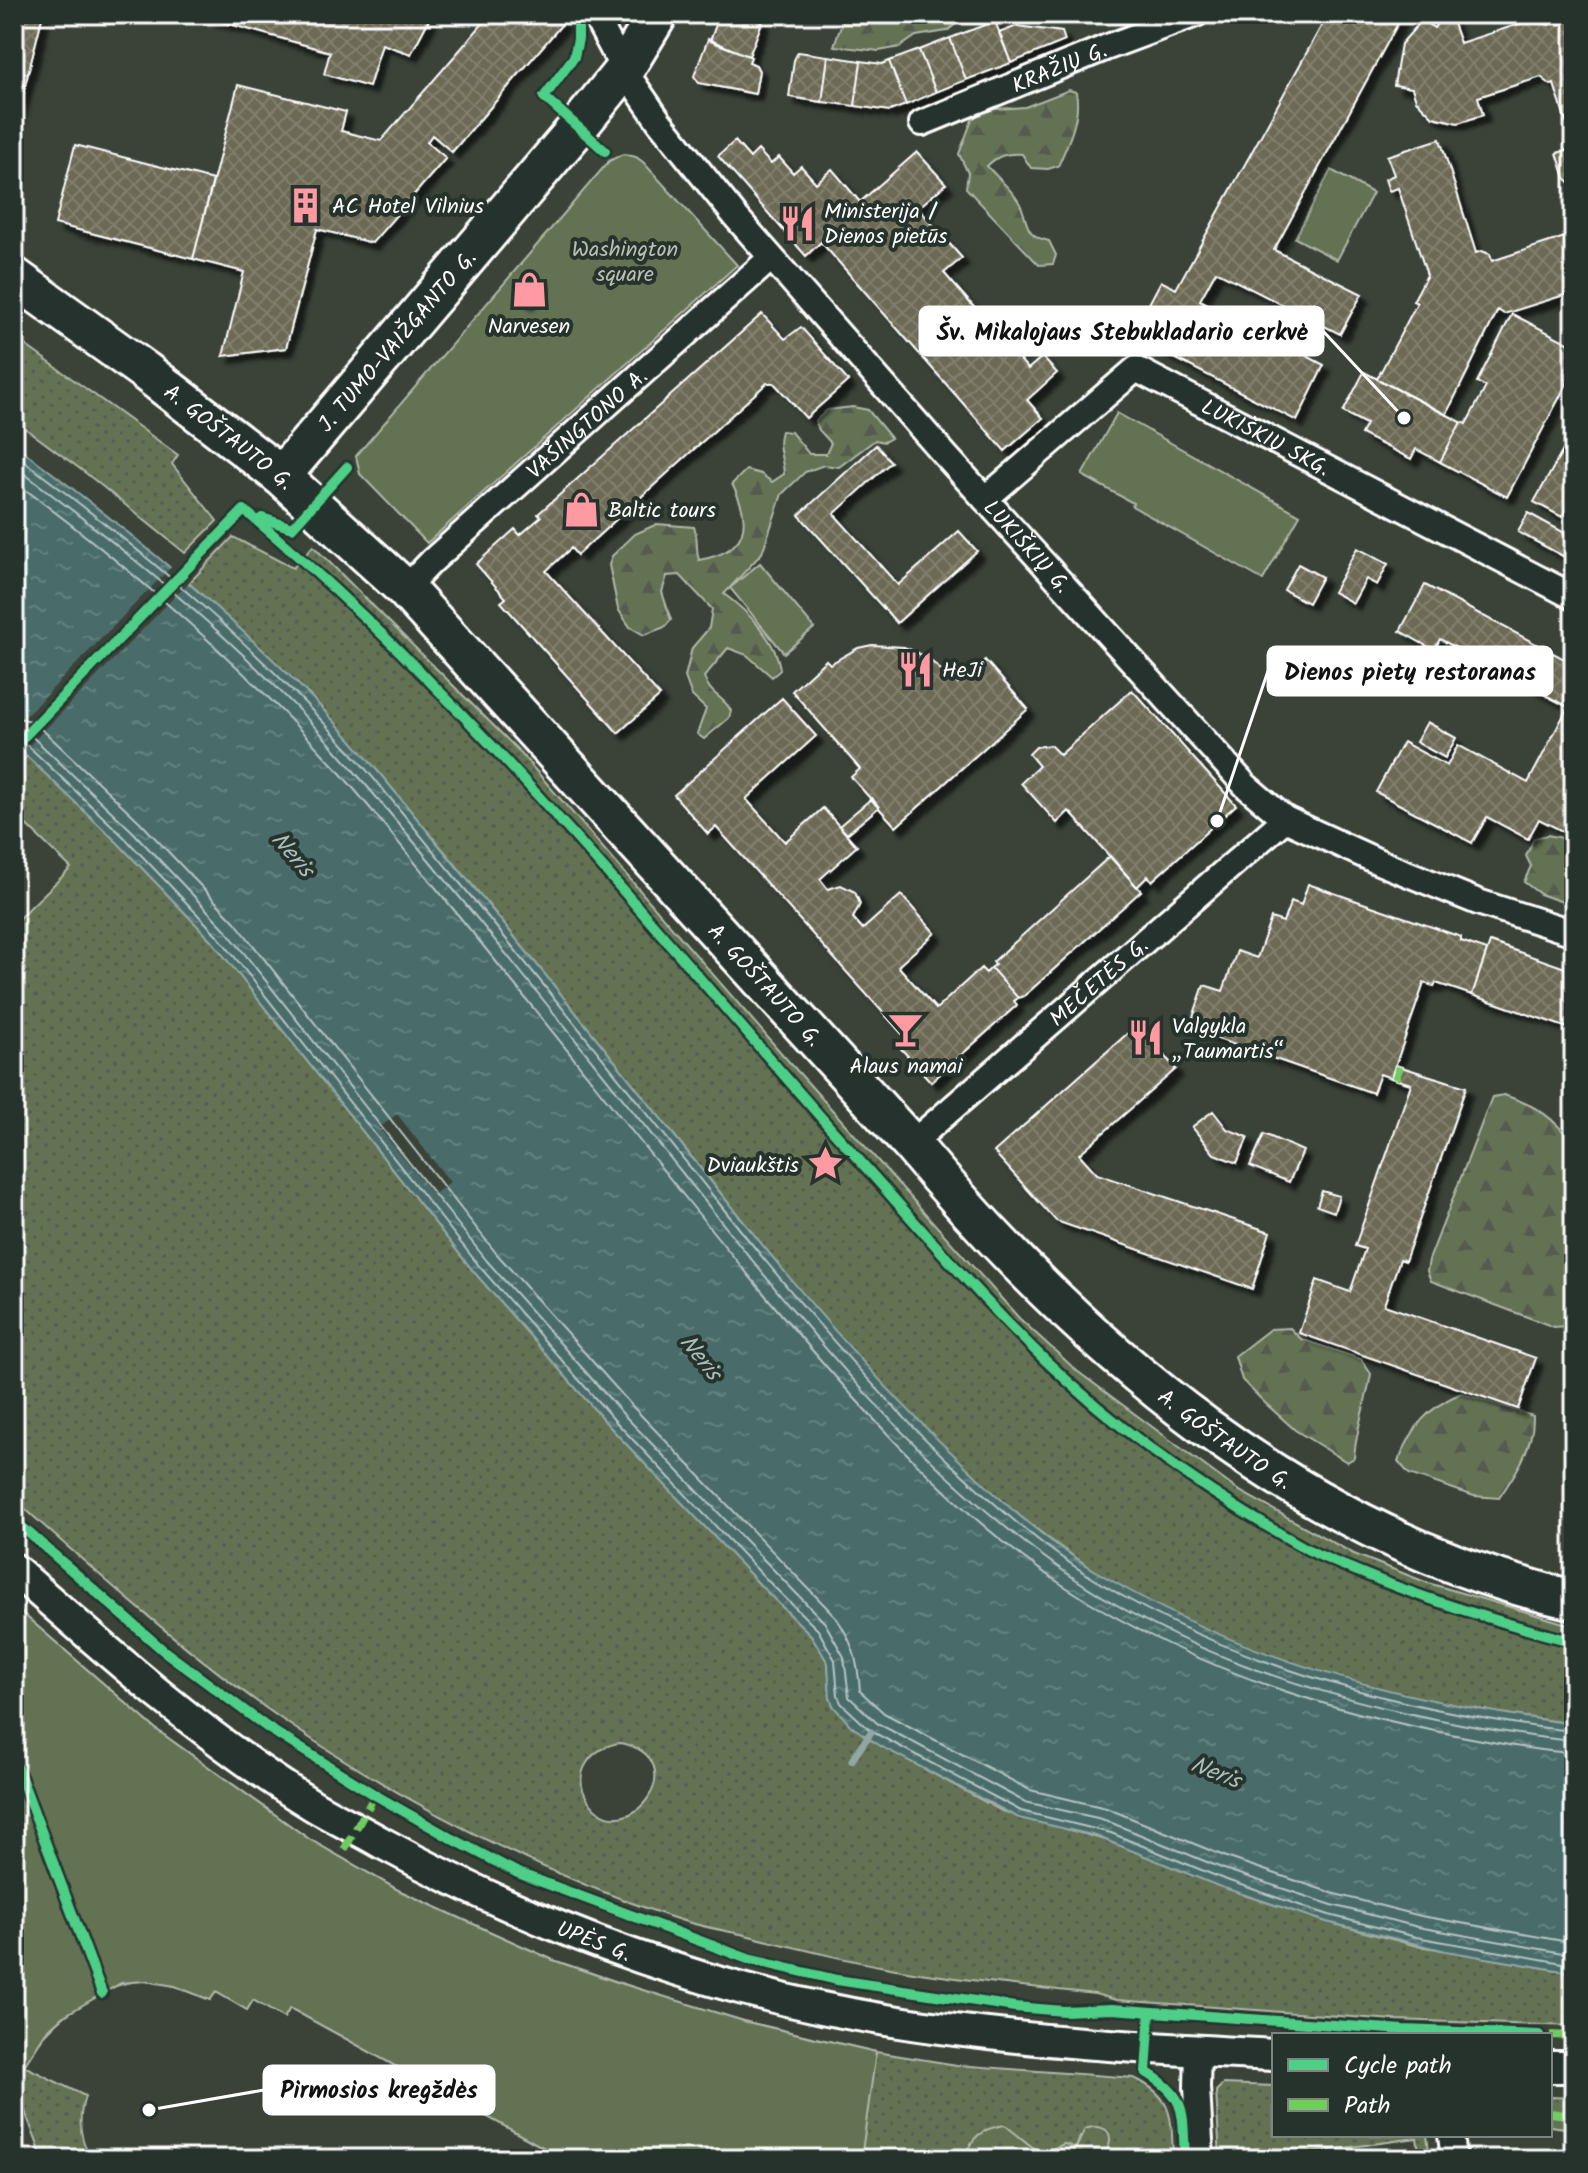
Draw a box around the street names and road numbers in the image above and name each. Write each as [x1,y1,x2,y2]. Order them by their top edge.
street label: KRAŽIŲ G. [1007,34,1113,104]
street label: J. TUMO-VAIŽGANTO G. [310,243,486,441]
street label: VAŠINGTONO A. [519,361,657,489]
street label: A. GOŠTAUTO G. [155,376,301,500]
street label: LUKIŠKIŲ SKG. [1194,391,1336,487]
street label: LUKIŠKIŲ G. [974,493,1078,602]
street label: A. GOŠTAUTO G. [698,916,830,1056]
street label: MEČETĖS G. [1042,930,1157,1036]
street label: A. GOŠTAUTO G. [1149,1381,1298,1500]
street label: UPĖS G. [551,1913,635,1973]

